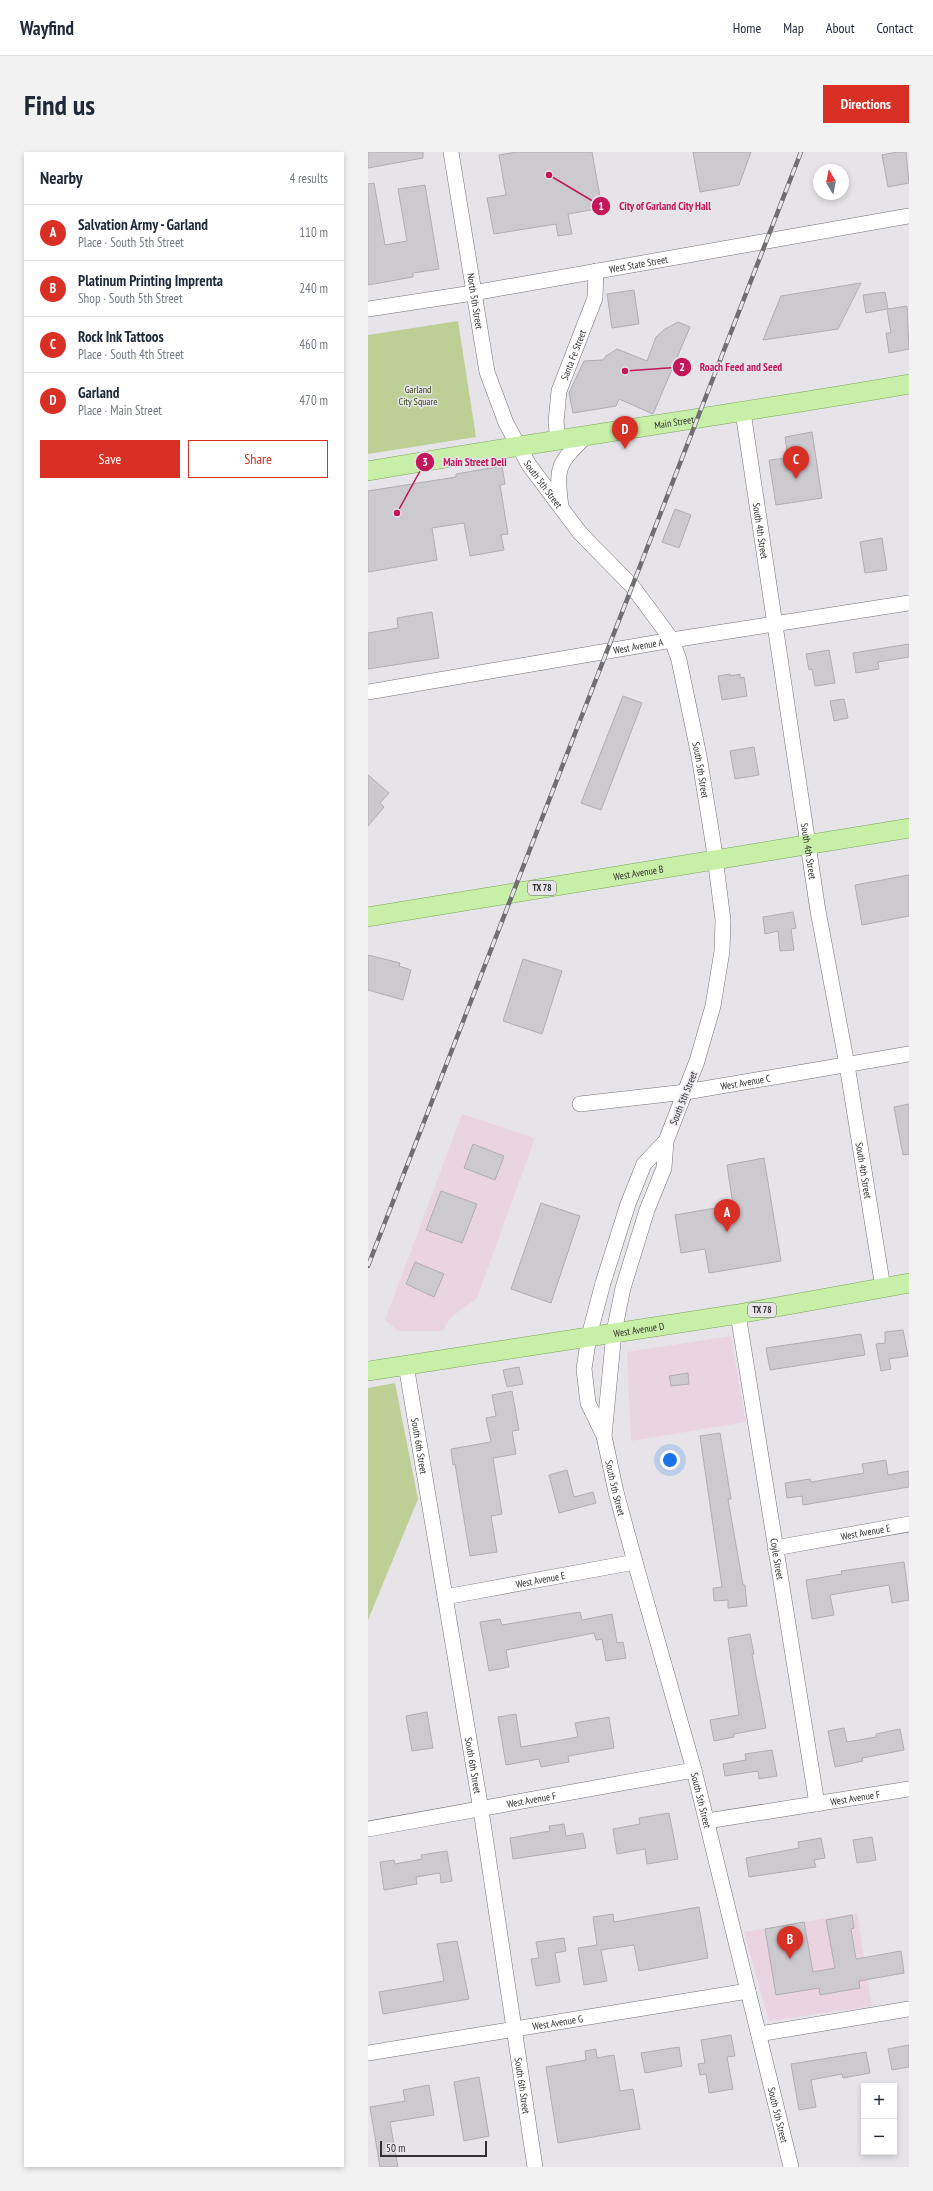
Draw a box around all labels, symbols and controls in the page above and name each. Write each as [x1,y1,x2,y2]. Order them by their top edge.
text: Wayfind [20,16,74,40]
text: Home [733,19,761,37]
text: Map [783,19,804,37]
text: About [826,19,855,37]
text: Contact [877,19,913,37]
button: Directions [823,85,909,123]
text: Find us [24,86,95,123]
north arrow [813,164,849,200]
text: Nearby [40,167,83,189]
text: 4 results [289,170,328,187]
callout: City of Garland City Hall [591,195,719,218]
text: 1 [598,198,604,213]
text: City of Garland City Hall [619,199,711,213]
text: Salvation Army - Garland [78,215,208,234]
text: A [50,224,56,241]
text: 110 m [299,224,328,241]
text: Place · South 5th Street [78,234,184,251]
street label: West State Street [608,253,669,276]
text: Platinum Printing Imprenta [78,271,223,290]
street label: North 5th Street [464,272,486,330]
text: B [50,280,56,297]
text: 240 m [299,280,328,297]
text: Shop · South 5th Street [78,290,183,307]
text: Rock Ink Tattoos [78,327,164,346]
street label: Santa Fe Street [558,328,589,382]
text: C [50,336,56,353]
text: 460 m [299,336,328,353]
text: Place · South 4th Street [78,346,184,363]
callout: Roach Feed and Seed [672,355,791,378]
text: 2 [679,359,685,374]
text: Roach Feed and Seed [700,360,782,374]
text: Garland [78,383,119,402]
park label: Garland City Square [399,383,437,408]
text: D [50,392,56,409]
text: 470 m [299,392,328,409]
text: Place · Main Street [78,402,162,419]
street label: Main Street [654,413,695,432]
pin: D [612,416,638,449]
button: Save [40,440,180,478]
button: Share [188,440,328,478]
pin: C [783,446,809,479]
callout: Main Street Deli [415,451,515,474]
text: 3 [422,454,428,469]
text: Main Street Deli [443,455,507,469]
street label: South 5th Street [521,458,565,511]
street label: South 4th Street [750,502,771,560]
street label: West Avenue A [612,636,664,657]
street label: South 5th Street [689,741,712,799]
street label: South 4th Street [798,822,819,880]
street label: West Avenue B [612,862,665,884]
road number: TX 78 [528,881,556,895]
street label: South 5th Street [667,1069,700,1127]
street label: West Avenue C [720,1072,772,1093]
street label: South 4th Street [853,1141,874,1200]
pin: A [714,1199,740,1232]
road number: TX 78 [748,1303,776,1317]
street label: West Avenue D [613,1319,665,1340]
street label: South 6th Street [408,1417,430,1475]
your location [660,1450,680,1470]
street label: South 5th Street [602,1459,628,1517]
street label: West Avenue E [840,1521,892,1543]
street label: Coyle Street [767,1537,787,1581]
street label: West Avenue E [515,1569,566,1591]
street label: South 6th Street [462,1736,484,1795]
street label: South 5th Street [688,1771,714,1830]
street label: West Avenue F [829,1788,881,1808]
street label: West Avenue F [506,1789,557,1811]
pin: B [777,1926,803,1959]
street label: West Avenue G [531,2012,584,2033]
street label: South 6th Street [512,2057,533,2115]
map controls [861,2083,897,2155]
button: + [861,2083,897,2119]
street label: South 5th Street [765,2086,791,2144]
button: − [861,2119,897,2155]
scale bar [380,2139,487,2158]
text: 50 m [386,2141,405,2155]

